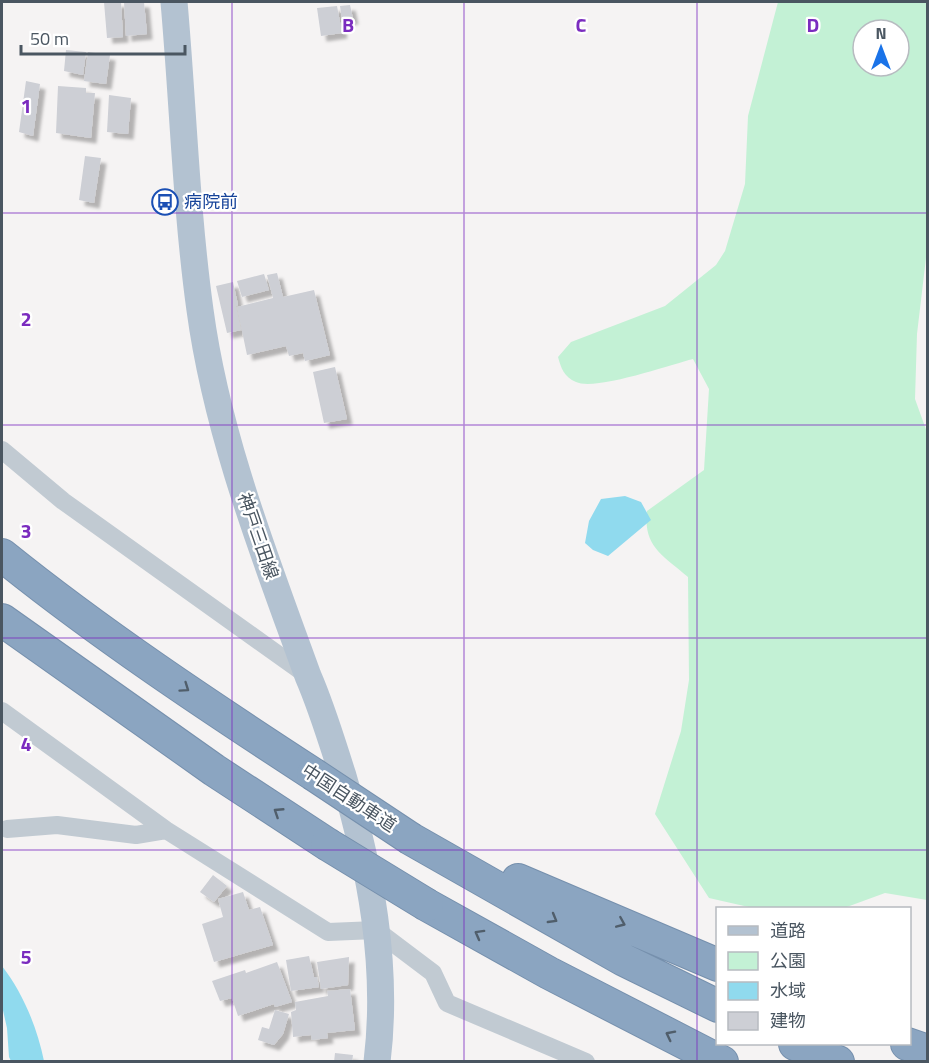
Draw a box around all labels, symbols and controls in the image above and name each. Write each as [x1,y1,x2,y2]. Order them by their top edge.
text: B [342,9,354,40]
text: C [576,9,587,40]
text: D [807,9,819,40]
scale bar [21,18,184,56]
north arrow [851,18,911,78]
text: N [875,21,887,45]
text: 50 m [30,25,69,52]
text: 1 [20,90,32,121]
bus stop icon: 病院前 [150,187,180,217]
place label: 病院前 [184,188,238,215]
text: 2 [20,303,32,334]
street label: 神戸三田線 [231,489,286,583]
text: 3 [20,515,32,546]
one-way arrow [178,681,189,692]
text: 4 [20,728,32,759]
street label: 中国自動車道 [297,757,402,838]
one-way arrow [274,807,284,819]
legend [716,907,911,1045]
one-way arrow [547,912,557,923]
one-way arrow [614,916,625,928]
text: 道路 [770,917,806,944]
one-way arrow [474,930,485,941]
text: 5 [20,941,32,972]
text: 公園 [770,947,806,974]
text: 水域 [770,977,806,1004]
text: 建物 [770,1007,806,1034]
one-way arrow [665,1031,676,1042]

